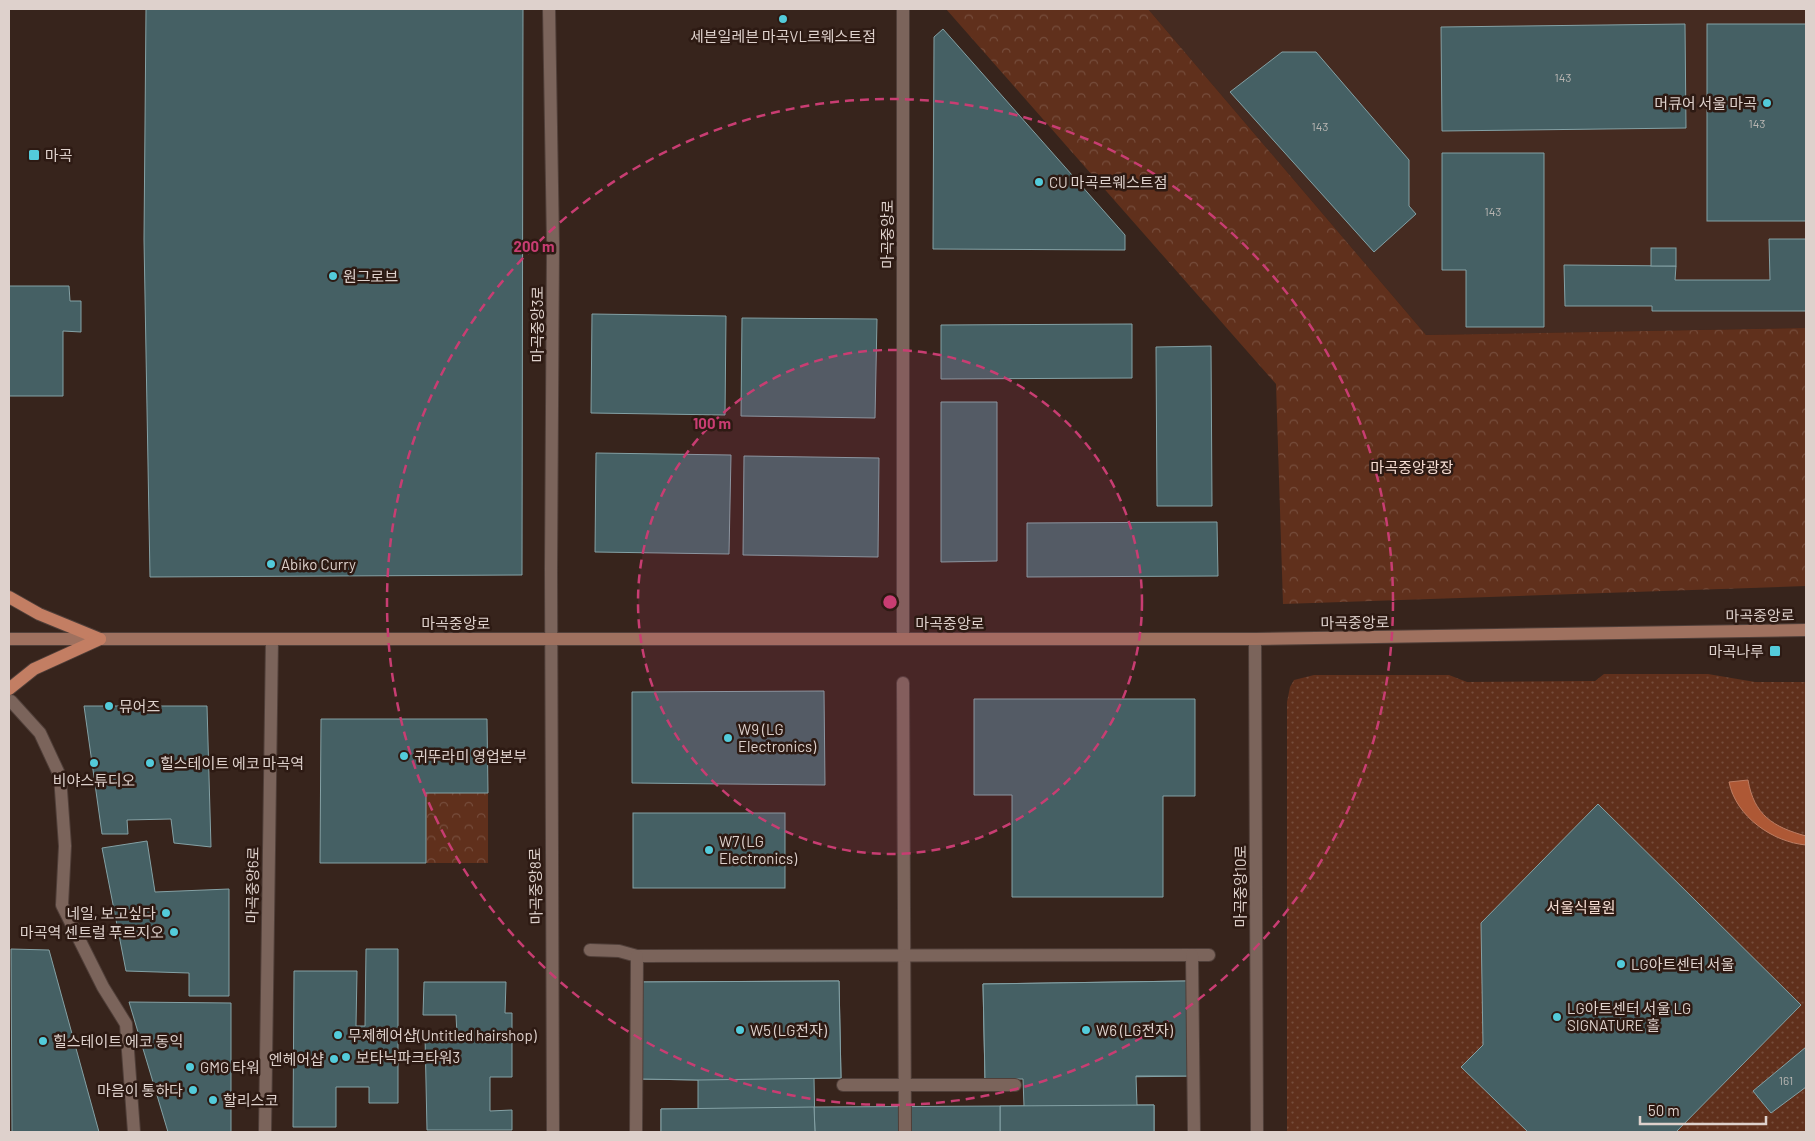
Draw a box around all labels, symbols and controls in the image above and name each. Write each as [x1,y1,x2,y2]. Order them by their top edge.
marker: 세븐일레븐 마곡VL르웨스트점 [777,13,789,25]
place label: 세븐일레븐 마곡VL르웨스트점 [690,27,876,45]
house number: 143 [1555,70,1572,84]
place label: 머큐어 서울 마곡 [1654,94,1757,112]
marker: 머큐어 서울 마곡 [1761,97,1773,109]
house number: 143 [1749,116,1766,130]
house number: 143 [1312,119,1329,133]
place label: 마곡 [45,146,73,164]
marker: 마곡 [27,148,41,162]
place label: CU 마곡르웨스트점 [1049,173,1167,191]
marker: CU 마곡르웨스트점 [1033,176,1045,188]
street label: 마곡중앙로 [878,199,896,269]
house number: 143 [1485,204,1502,218]
text: 200 m [513,237,555,255]
place label: 원그로브 [343,267,398,285]
marker: 원그로브 [327,270,339,282]
street label: 마곡중앙3로 [528,286,546,362]
text: 100 m [693,414,731,432]
park label: 마곡중앙광장 [1371,458,1454,476]
place label: Abiko Curry [281,555,356,573]
marker: Abiko Curry [265,558,277,570]
centre of rings [881,593,899,611]
street label: 마곡중앙로 [1725,605,1795,625]
street label: 마곡중앙로 [1320,612,1390,632]
street label: 마곡중앙로 [421,614,491,632]
street label: 마곡중앙로 [915,614,985,632]
place label: 마곡나루 [1709,642,1764,660]
marker: 마곡나루 [1768,644,1782,658]
place label: 뮤어즈 [119,697,161,715]
marker: 뮤어즈 [103,700,115,712]
place label: W9 (LG Electronics) [738,720,816,755]
marker: W9 (LG Electronics) [722,732,734,744]
place label: 귀뚜라미 영업본부 [414,747,527,765]
marker: 귀뚜라미 영업본부 [398,750,410,762]
place label: 힐스테이트 에코 마곡역 [160,754,304,772]
marker: 비야스튜디오 [88,757,100,769]
marker: 힐스테이트 에코 마곡역 [144,757,156,769]
place label: 비야스튜디오 [53,771,135,789]
place label: W7 (LG Electronics) [719,832,797,867]
marker: W7 (LG Electronics) [703,844,715,856]
street label: 마곡중앙10로 [1231,845,1249,927]
street label: 마곡중앙6로 [242,846,262,924]
street label: 마곡중앙8로 [525,847,545,925]
park label: 서울식물원 [1546,898,1616,916]
place label: 네일, 보고싶다 [66,904,156,922]
marker: 네일, 보고싶다 [160,907,172,919]
place label: 마곡역 센트럴 푸르지오 [20,923,164,941]
marker: 마곡역 센트럴 푸르지오 [168,926,180,938]
place label: LG아트센터 서울 [1631,955,1734,973]
marker: LG아트센터 서울 [1615,958,1627,970]
place label: LG아트센터 서울 LG SIGNATURE 홀 [1567,999,1691,1034]
marker: LG아트센터 서울 LG SIGNATURE 홀 [1551,1011,1563,1023]
place label: W5 (LG전자) [750,1021,827,1039]
place label: W6 (LG전자) [1096,1021,1173,1039]
marker: W5 (LG전자) [734,1024,746,1036]
marker: W6 (LG전자) [1080,1024,1092,1036]
place label: 무제헤어샵(Untitled hairshop) [348,1026,537,1044]
marker: 무제헤어샵(Untitled hairshop) [332,1029,344,1041]
place label: 힐스테이트 에코 동익 [53,1032,183,1050]
marker: 힐스테이트 에코 동익 [37,1035,49,1047]
place label: 보타닉파크타워3 [356,1048,460,1066]
place label: 엔헤어샵 [269,1050,324,1068]
marker: 보타닉파크타워3 [340,1051,352,1063]
marker: 엔헤어샵 [328,1053,340,1065]
place label: GMG 타워 [200,1058,260,1076]
marker: GMG 타워 [184,1061,196,1073]
house number: 161 [1779,1073,1793,1087]
place label: 마음이 통하다 [97,1081,183,1099]
marker: 마음이 통하다 [187,1084,199,1096]
place label: 할리스코 [223,1091,278,1109]
marker: 할리스코 [207,1094,219,1106]
scale bar [1640,1094,1766,1126]
text: 50 m [1648,1101,1680,1119]

